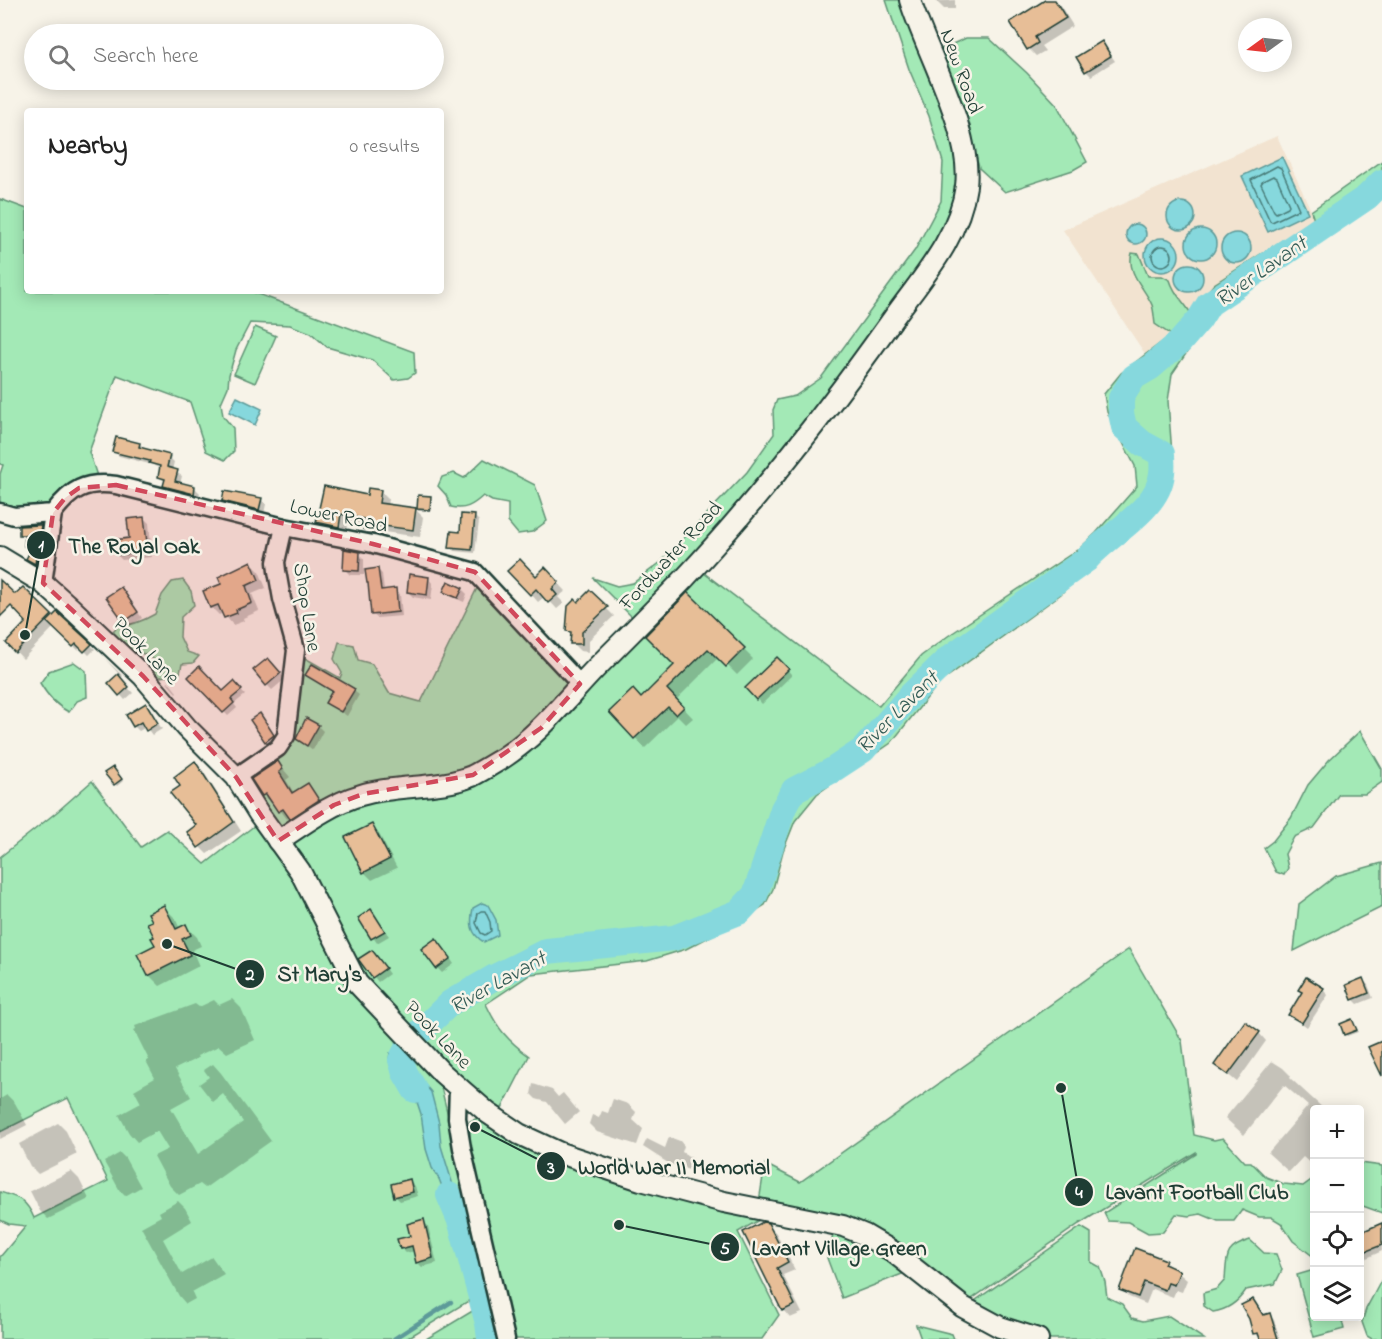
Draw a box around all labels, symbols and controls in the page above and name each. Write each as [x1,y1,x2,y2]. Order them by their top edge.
north arrow [1238,18,1292,72]
search box [24,24,444,90]
street label: New Road [931,25,989,118]
icon: search [45,41,78,74]
text: Search here [93,41,198,73]
text: Nearby [48,128,127,166]
text: 0 results [349,133,420,162]
water label: River Lavant [1209,227,1316,316]
street label: Lower Road [287,492,390,542]
street label: Fordwater Road [612,495,730,619]
callout: The Royal Oak [26,525,212,565]
text: The Royal Oak [68,532,201,565]
text: 1 [38,534,44,560]
street label: Shop Lane [284,561,328,655]
street label: Pook Lane [105,610,186,693]
water label: River Lavant [849,662,949,762]
water label: River Lavant [444,943,555,1023]
callout: St Mary's [235,954,374,994]
text: St Mary's [278,960,362,993]
text: 2 [245,963,255,989]
street label: Pook Lane [397,994,478,1077]
map controls [1310,1105,1364,1321]
button: + [1310,1105,1364,1159]
callout: World War II Memorial [536,1146,782,1186]
text: World War II Memorial [578,1153,770,1185]
text: 3 [546,1156,555,1182]
button: − [1310,1159,1364,1213]
callout: Lavant Football Club [1064,1172,1301,1212]
text: Lavant Football Club [1106,1178,1289,1210]
text: 4 [1075,1181,1083,1207]
button: locate [1310,1213,1364,1267]
callout: Lavant Village Green [710,1227,939,1267]
text: Lavant Village Green [751,1234,927,1267]
text: 5 [720,1237,731,1263]
button: layers [1310,1267,1364,1321]

